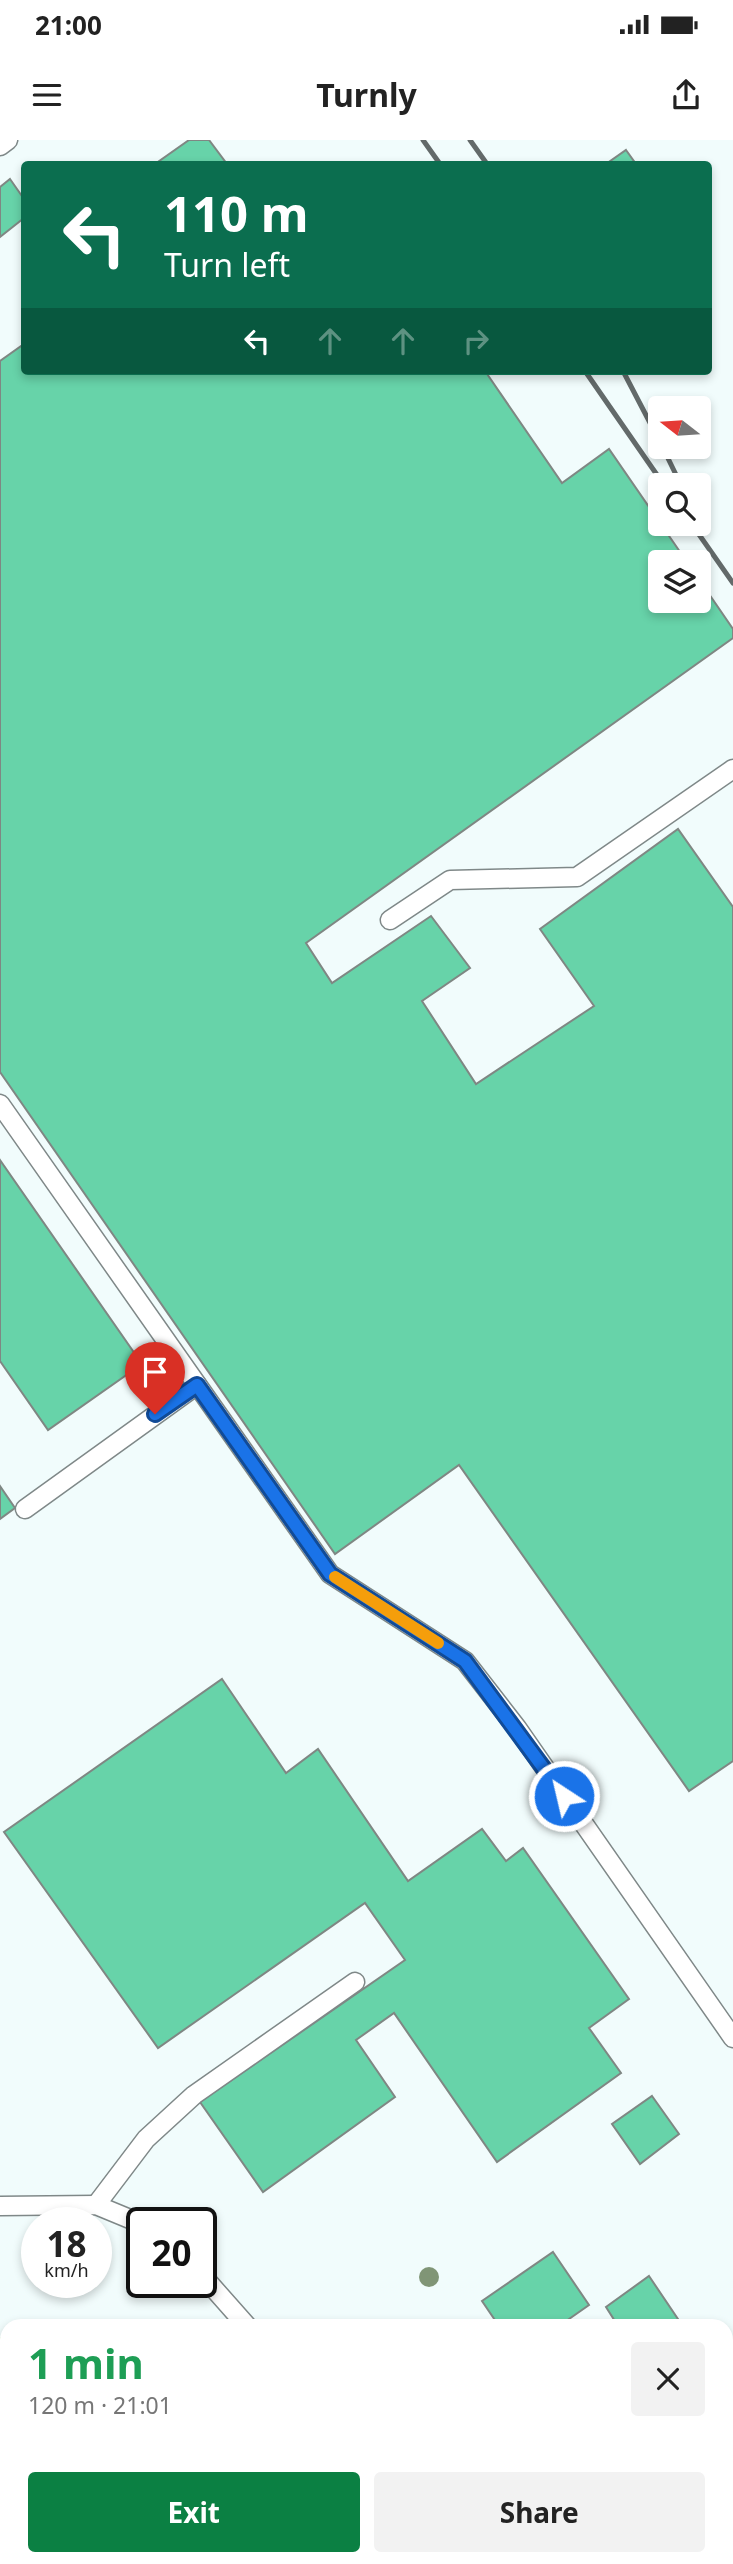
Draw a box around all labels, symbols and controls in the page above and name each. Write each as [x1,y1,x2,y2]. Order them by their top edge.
text: 21:00 [35,7,102,43]
text: Turnly [316,73,417,116]
icon: menu [28,76,66,114]
icon: share [667,76,705,114]
text: 110 m [164,180,309,246]
icon: left [49,189,140,280]
text: Turn left [164,243,290,286]
icon: left [238,322,276,360]
icon: ahead [311,322,349,360]
icon: ahead [384,322,422,360]
icon: right [457,322,495,360]
north arrow [648,396,710,458]
map controls [648,396,711,613]
button: search [648,473,711,536]
button: layers [648,550,711,613]
pin [125,1342,185,1414]
icon: arrive [136,1353,174,1391]
position arrow [527,1759,601,1833]
speed limit sign: 20 [126,2207,217,2298]
text: 18 [46,2220,87,2267]
text: km/h [44,2258,89,2282]
text: 1 min [28,2334,144,2391]
button: close [631,2342,705,2416]
text: 120 m · 21:01 [28,2389,172,2421]
button: Exit [28,2472,360,2552]
button: Share [374,2472,705,2552]

